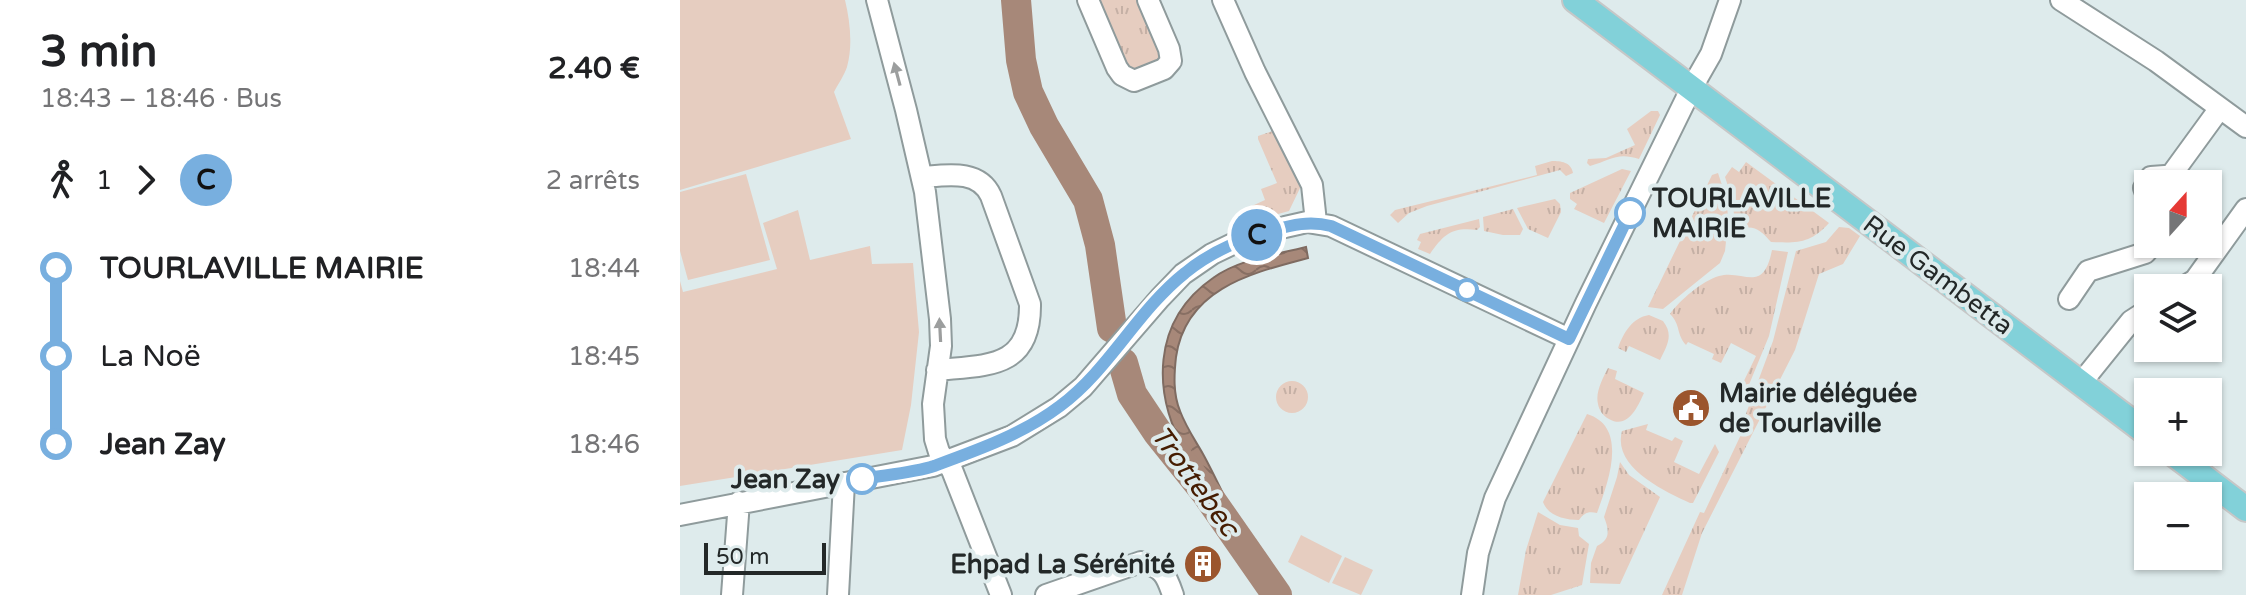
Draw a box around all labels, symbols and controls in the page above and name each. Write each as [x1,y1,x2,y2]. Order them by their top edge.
text: 3 min [40,26,157,79]
text: 2.40 € [548,50,640,87]
one-way arrow [890,61,902,86]
text: 18:43 – 18:46 · Bus [40,83,282,114]
icon: walk [40,158,84,202]
icon: forward [124,158,168,202]
text: C [196,163,216,197]
text: 1 [96,165,112,196]
text: 2 arrêts [546,165,640,196]
north arrow [2134,170,2222,258]
map controls [2134,170,2222,570]
place label: TOURLAVILLE MAIRIE [1651,183,1831,244]
marker: TOURLAVILLE MAIRIE [1615,198,1645,228]
line badge: C [1231,209,1283,261]
street label: Rue Gambetta [1857,209,2019,341]
text: C [1247,218,1267,252]
text: TOURLAVILLE MAIRIE [100,250,424,287]
text: 18:44 [568,253,640,284]
button: layers [2134,274,2222,362]
unlabelled marker [1456,279,1478,301]
one-way arrow [934,317,947,342]
text: La Noë [100,338,201,375]
text: 18:45 [568,341,640,372]
place label: Mairie déléguée de Tourlaville [1719,378,1917,439]
button: + [2134,378,2222,466]
public building icon: Mairie déléguée de Tourlaville [1670,387,1712,429]
water label: Trottebec [1144,419,1248,545]
text: Jean Zay [100,426,226,463]
text: 18:46 [568,429,640,460]
place label: Jean Zay [730,464,840,495]
marker: Jean Zay [847,464,877,494]
button: − [2134,482,2222,570]
scale bar [704,539,826,575]
building icon: Ehpad La Sérénité [1182,543,1224,585]
text: 50 m [716,544,770,570]
place label: Ehpad La Sérénité [950,549,1175,580]

